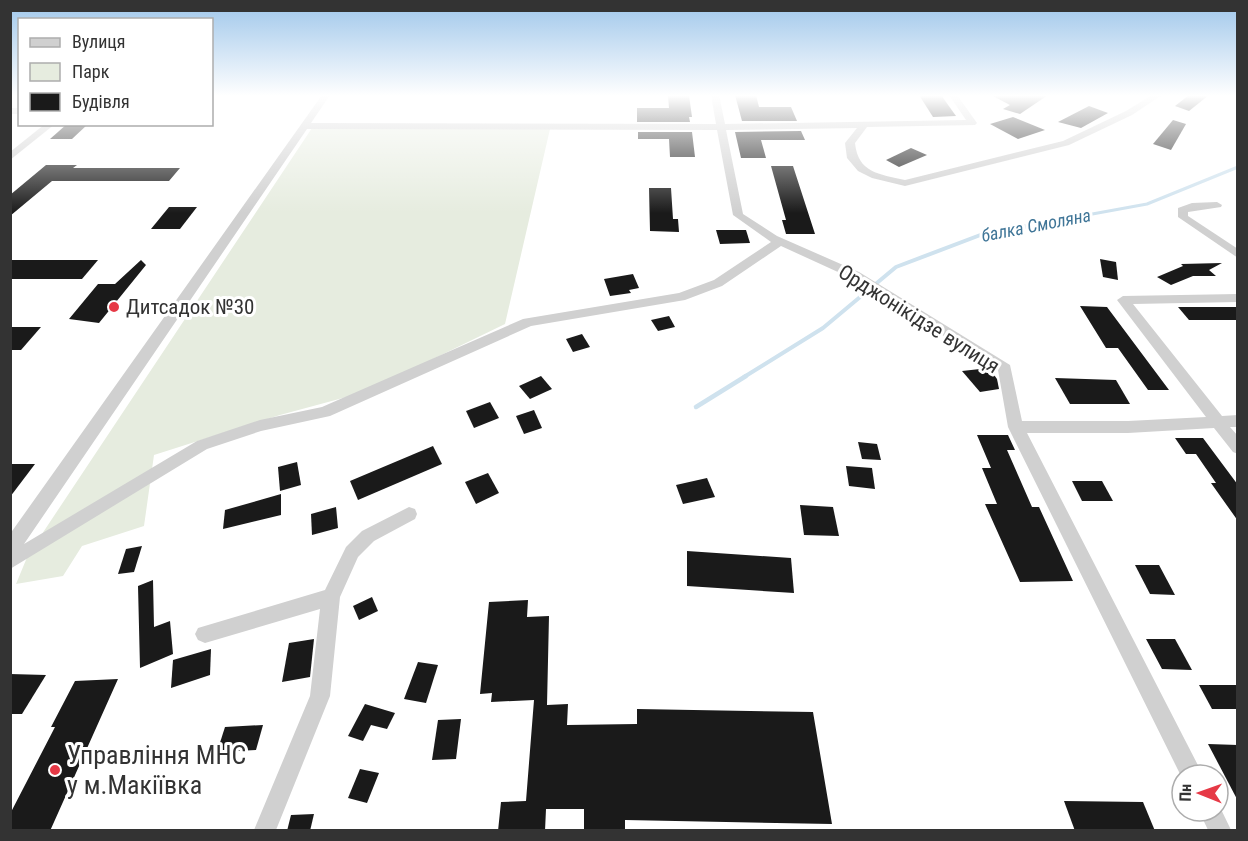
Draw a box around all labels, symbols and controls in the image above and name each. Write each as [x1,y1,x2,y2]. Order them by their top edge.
legend [18,18,213,126]
text: Вулиця [72,31,126,52]
text: Парк [72,61,110,82]
text: Будівля [72,91,130,112]
water label: балка Смоляна [980,204,1092,246]
street label: Орджонікідзе вулиця [834,260,1004,378]
place label: Дитсадок №30 [126,295,254,319]
marker: Дитсадок №30 [107,300,121,314]
place label: Управління МНС у м.Макіївка [67,740,246,800]
marker: Управління МНС у м.Макіївка [48,763,62,777]
north arrow [1170,763,1230,823]
text: Пн [1176,784,1195,802]

